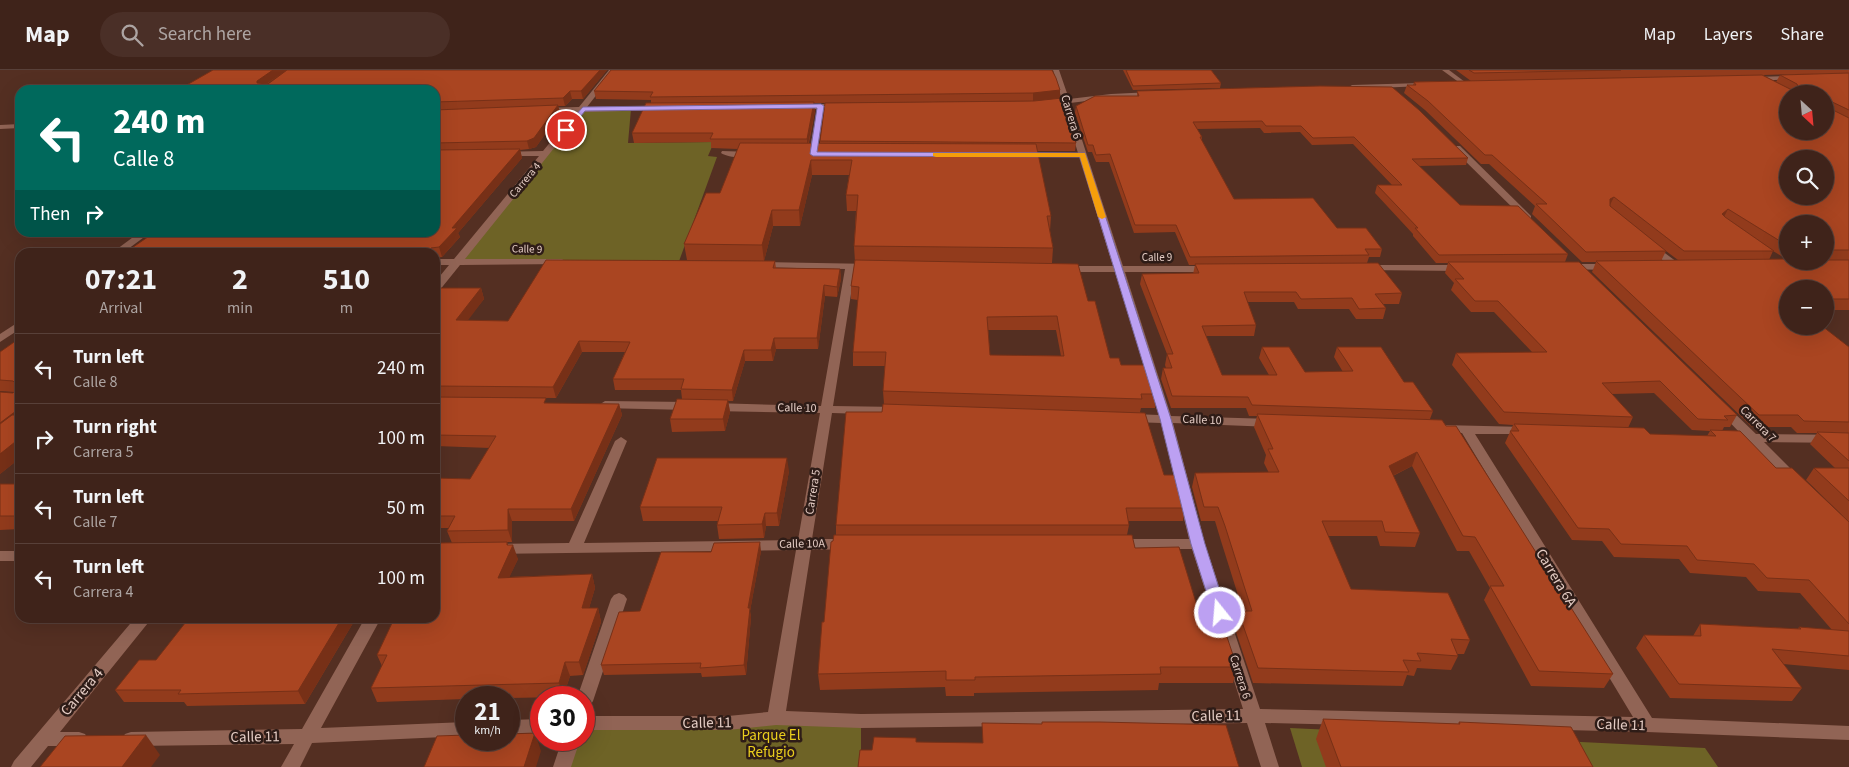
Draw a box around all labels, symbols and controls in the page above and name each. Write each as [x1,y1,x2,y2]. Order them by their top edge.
search box [100,12,450,57]
text: Map [25,17,70,52]
icon: search [118,21,146,49]
text: Search here [158,21,251,48]
text: Map [1644,22,1676,47]
text: Layers [1704,22,1753,47]
text: Share [1781,22,1824,47]
north arrow [1779,85,1834,140]
map controls [1779,85,1834,335]
street label: Carrera 6 [1056,93,1086,141]
text: 240 m [113,97,205,147]
icon: left [30,105,95,170]
pin [545,109,587,151]
icon: arrive [552,116,580,144]
text: Calle 8 [113,143,174,175]
button: search [1779,150,1834,205]
street label: Carrera 4 [506,159,544,201]
icon: right [80,200,108,228]
text: Then [30,201,70,228]
button: + [1779,215,1834,270]
street label: Calle 9 [512,241,542,257]
street label: Calle 9 [1142,250,1172,265]
text: 07:21 [85,258,157,301]
text: 2 [232,258,248,301]
text: 510 [323,258,370,301]
button: − [1779,280,1834,335]
text: Arrival [99,297,142,319]
text: min [227,297,253,319]
text: m [340,297,353,319]
text: Turn left [73,344,144,371]
icon: left [30,355,58,383]
text: 240 m [377,355,425,382]
text: Calle 8 [73,371,117,393]
street label: Calle 10 [777,399,817,417]
street label: Carrera 7 [1736,402,1780,446]
street label: Calle 10 [1182,411,1222,429]
text: Turn right [73,414,157,441]
icon: right [30,425,58,453]
text: 100 m [377,425,425,452]
text: Carrera 5 [73,441,133,463]
street label: Carrera 5 [801,468,825,516]
text: Turn left [73,484,144,511]
icon: left [30,495,58,523]
text: 50 m [387,495,425,522]
text: Calle 7 [73,511,117,533]
street label: Calle 10A [779,535,826,553]
street label: Carrera 6A [1530,545,1582,612]
text: Turn left [73,554,144,581]
icon: left [30,565,58,593]
text: 100 m [377,565,425,592]
text: Carrera 4 [73,581,133,603]
position arrow [1193,586,1245,638]
street label: Carrera 6 [1225,653,1255,701]
street label: Carrera 4 [56,663,109,720]
speed limit sign: 30 [530,686,595,751]
text: 21 [474,694,501,730]
street label: Calle 11 [1191,705,1241,727]
street label: Calle 11 [682,712,732,734]
street label: Calle 11 [1596,714,1646,736]
text: km/h [474,722,501,739]
park label: Parque El Refugio [741,725,801,763]
street label: Calle 11 [230,726,280,748]

